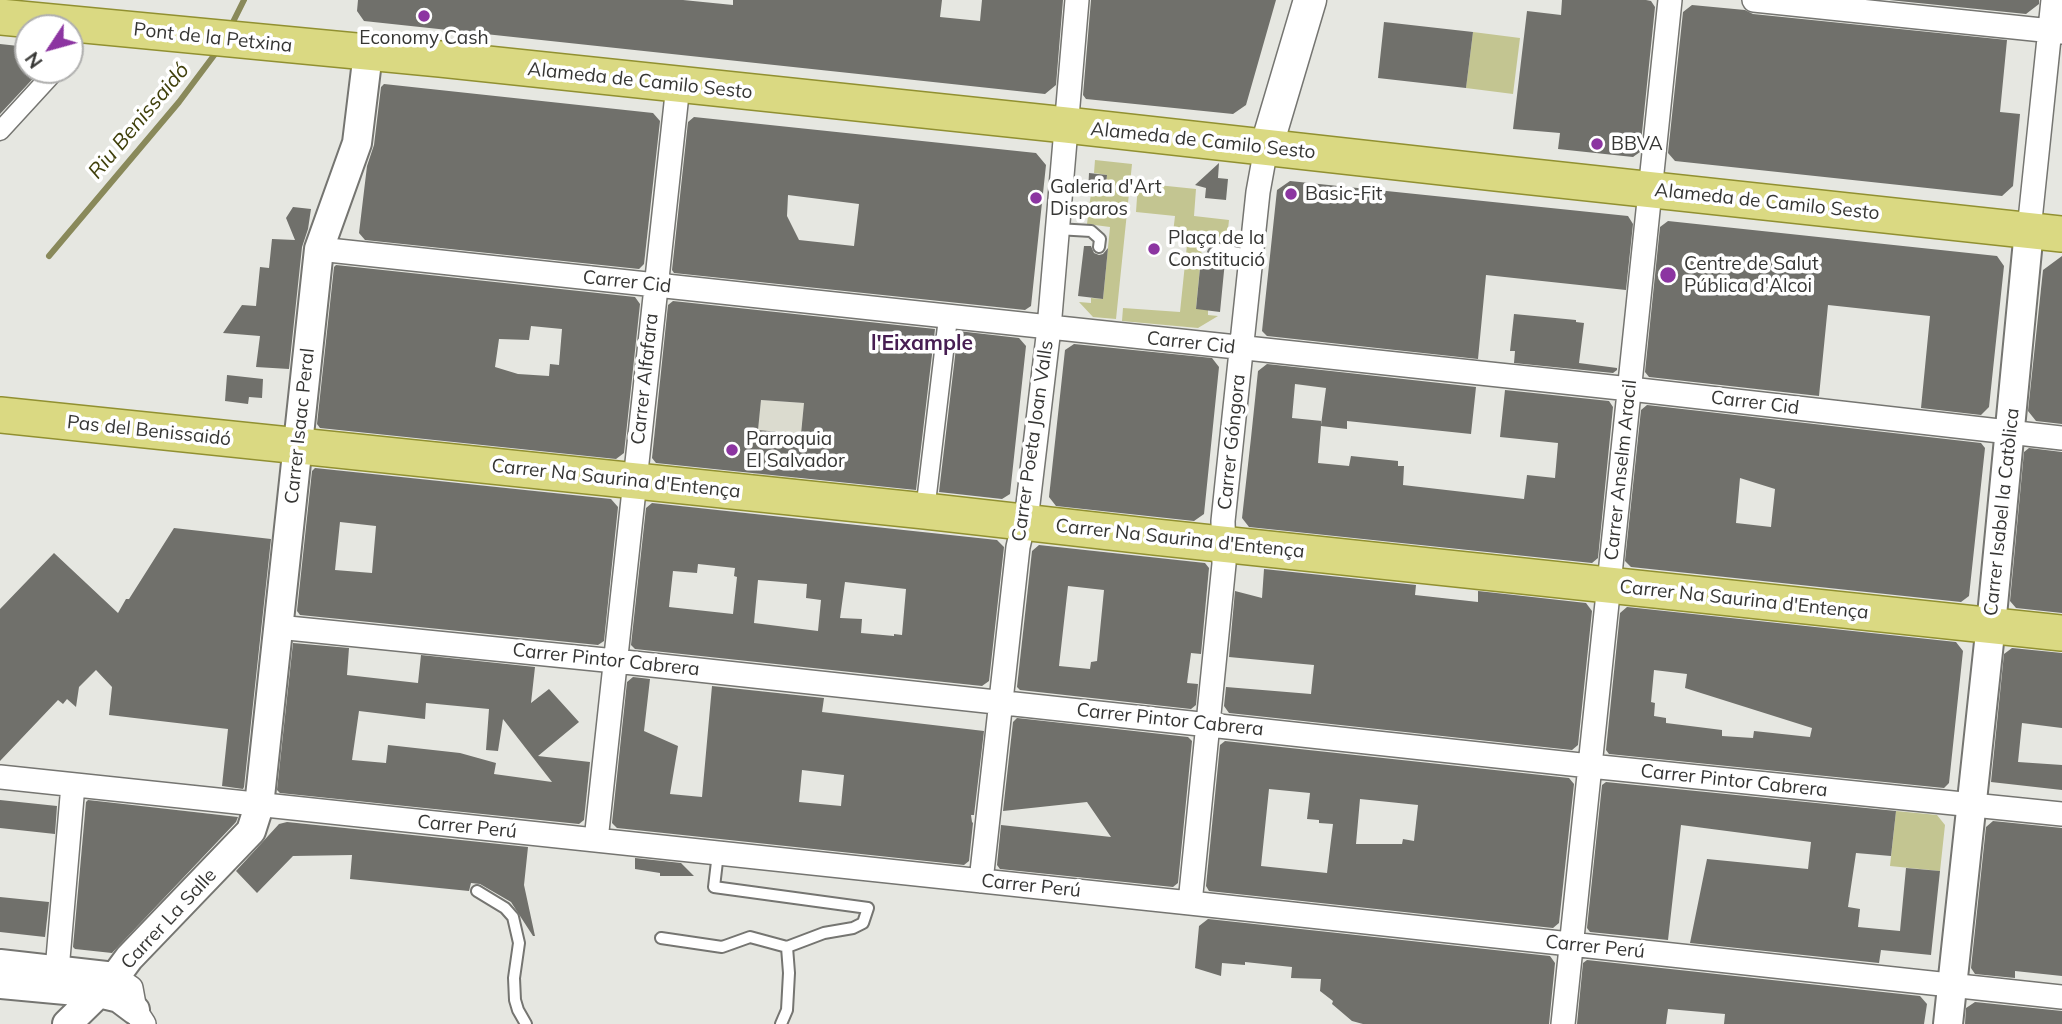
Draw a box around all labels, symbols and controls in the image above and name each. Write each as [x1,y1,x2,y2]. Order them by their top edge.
marker: Economy Cash [416,8,432,24]
north arrow [14,14,84,84]
street label: Pont de la Petxina [133,18,293,58]
place label: Economy Cash [359,27,489,49]
text: N [20,47,48,73]
water label: Riu Benissaidó [83,58,195,184]
street label: Alameda de Camilo Sesto [526,58,754,104]
street label: Alameda de Camilo Sesto [1089,118,1317,164]
place label: BBVA [1611,133,1663,155]
marker: BBVA [1589,136,1605,152]
place label: Galeria d'Art Disparos [1050,176,1162,220]
street label: Alameda de Camilo Sesto [1653,179,1881,225]
place label: Basic-Fit [1305,183,1382,205]
marker: Basic-Fit [1283,186,1299,202]
marker: Galeria d'Art Disparos [1028,190,1044,206]
place label: Plaça de la Constitució [1168,227,1265,271]
marker: Plaça de la Constitució [1146,241,1162,257]
place label: Centre de Salut Pública d'Alcoi [1684,253,1819,297]
marker: Centre de Salut Pública d'Alcoi [1658,265,1678,285]
street label: Carrer Cid [582,266,672,298]
street label: Carrer Alfafara [627,312,663,446]
street label: Carrer Cid [1146,327,1236,359]
district label: l'Eixample [871,331,973,357]
street label: Carrer Poeta Joan Valls [1008,339,1058,543]
street label: Carrer Isaac Peral [280,347,320,505]
street label: Carrer Góngora [1214,373,1250,511]
street label: Carrer Anselm Aracil [1600,379,1642,561]
street label: Carrer Cid [1710,386,1800,420]
street label: Carrer Isabel la Catòlica [1980,407,2024,617]
street label: Pas del Benissaidó [66,411,232,451]
place label: Parroquia El Salvador [746,428,845,472]
marker: Parroquia El Salvador [724,442,740,458]
street label: Carrer Na Saurina d'Entença [490,455,742,503]
street label: Carrer Na Saurina d'Entença [1054,515,1306,563]
street label: Carrer Na Saurina d'Entença [1618,576,1870,624]
street label: Carrer Pintor Cabrera [511,639,701,681]
street label: Carrer Pintor Cabrera [1075,699,1265,741]
street label: Carrer Pintor Cabrera [1639,760,1829,802]
street label: Carrer Perú [416,810,518,844]
street label: Carrer La Salle [117,864,221,974]
street label: Carrer Perú [980,869,1082,903]
street label: Carrer Perú [1544,930,1646,964]

